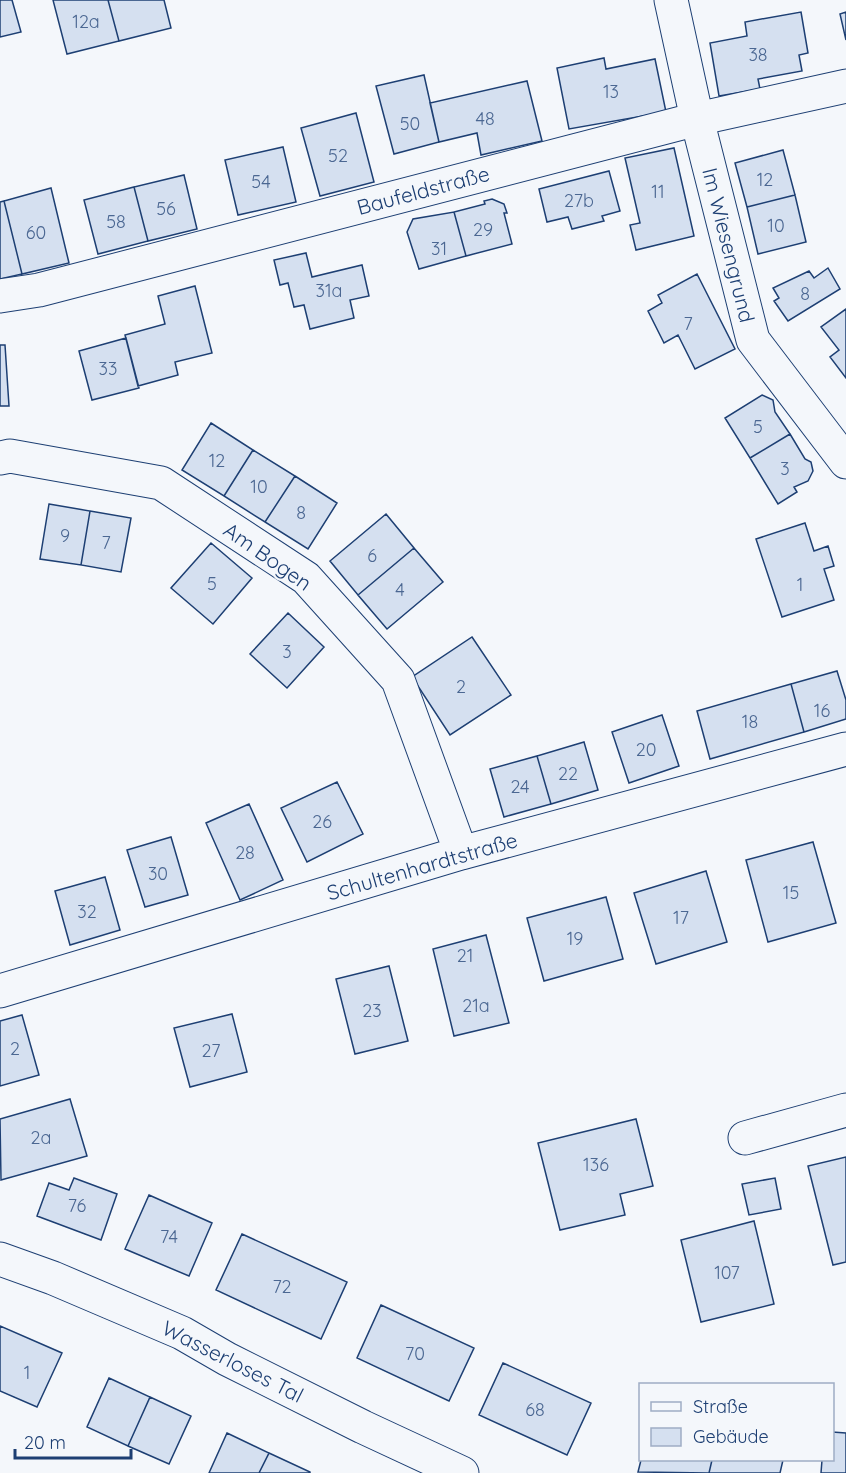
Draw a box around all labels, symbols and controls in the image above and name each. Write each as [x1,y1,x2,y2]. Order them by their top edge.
house number: 12a [72,10,100,33]
house number: 38 [748,43,768,66]
house number: 13 [603,80,619,103]
house number: 48 [475,107,495,130]
house number: 50 [400,112,420,135]
house number: 52 [328,144,348,167]
street label: Baufeldstraße [354,160,492,220]
street label: Im Wiesengrund [697,165,761,325]
house number: 12 [757,168,773,191]
house number: 54 [251,170,271,193]
house number: 11 [651,180,665,203]
house number: 27b [564,189,594,212]
house number: 56 [156,197,176,220]
house number: 58 [106,210,126,233]
house number: 10 [767,214,785,237]
house number: 29 [473,218,493,241]
house number: 60 [26,221,46,244]
house number: 31 [431,237,447,260]
house number: 31a [316,279,343,302]
house number: 8 [800,282,810,305]
house number: 7 [683,312,693,335]
house number: 33 [99,357,117,380]
house number: 5 [753,415,763,438]
house number: 12 [209,449,225,472]
house number: 3 [780,457,790,480]
house number: 10 [250,475,268,498]
house number: 8 [296,501,306,524]
street label: Am Bogen [219,516,317,596]
house number: 9 [60,524,70,547]
house number: 7 [101,531,111,554]
house number: 6 [367,544,377,567]
house number: 5 [207,572,217,595]
house number: 1 [797,573,803,596]
house number: 4 [395,578,405,601]
house number: 3 [282,640,292,663]
house number: 2 [456,675,466,698]
house number: 16 [814,699,830,722]
house number: 18 [742,710,758,733]
house number: 20 [636,738,656,761]
house number: 22 [558,762,578,785]
house number: 24 [510,775,530,798]
house number: 26 [312,810,332,833]
street label: Schultenhardtstraße [324,826,520,906]
house number: 28 [235,841,255,864]
house number: 30 [148,862,168,885]
house number: 15 [783,881,799,904]
house number: 32 [77,900,97,923]
house number: 17 [673,906,689,929]
house number: 19 [567,927,583,950]
house number: 21 [457,944,473,967]
house number: 21a [462,994,490,1017]
house number: 23 [362,999,382,1022]
house number: 2 [10,1037,20,1060]
house number: 27 [202,1039,220,1062]
house number: 2a [31,1126,51,1149]
house number: 136 [583,1153,609,1176]
house number: 76 [68,1194,86,1217]
house number: 74 [160,1225,178,1248]
house number: 107 [714,1261,740,1284]
house number: 72 [272,1275,292,1298]
street label: Wasserloses Tal [158,1314,308,1408]
house number: 70 [405,1342,425,1365]
house number: 1 [24,1361,30,1384]
legend [639,1383,834,1461]
text: Straße [693,1395,748,1418]
house number: 68 [525,1398,545,1421]
scale bar [15,1422,130,1460]
text: Gebäude [693,1425,769,1448]
text: 20 m [24,1431,66,1454]

